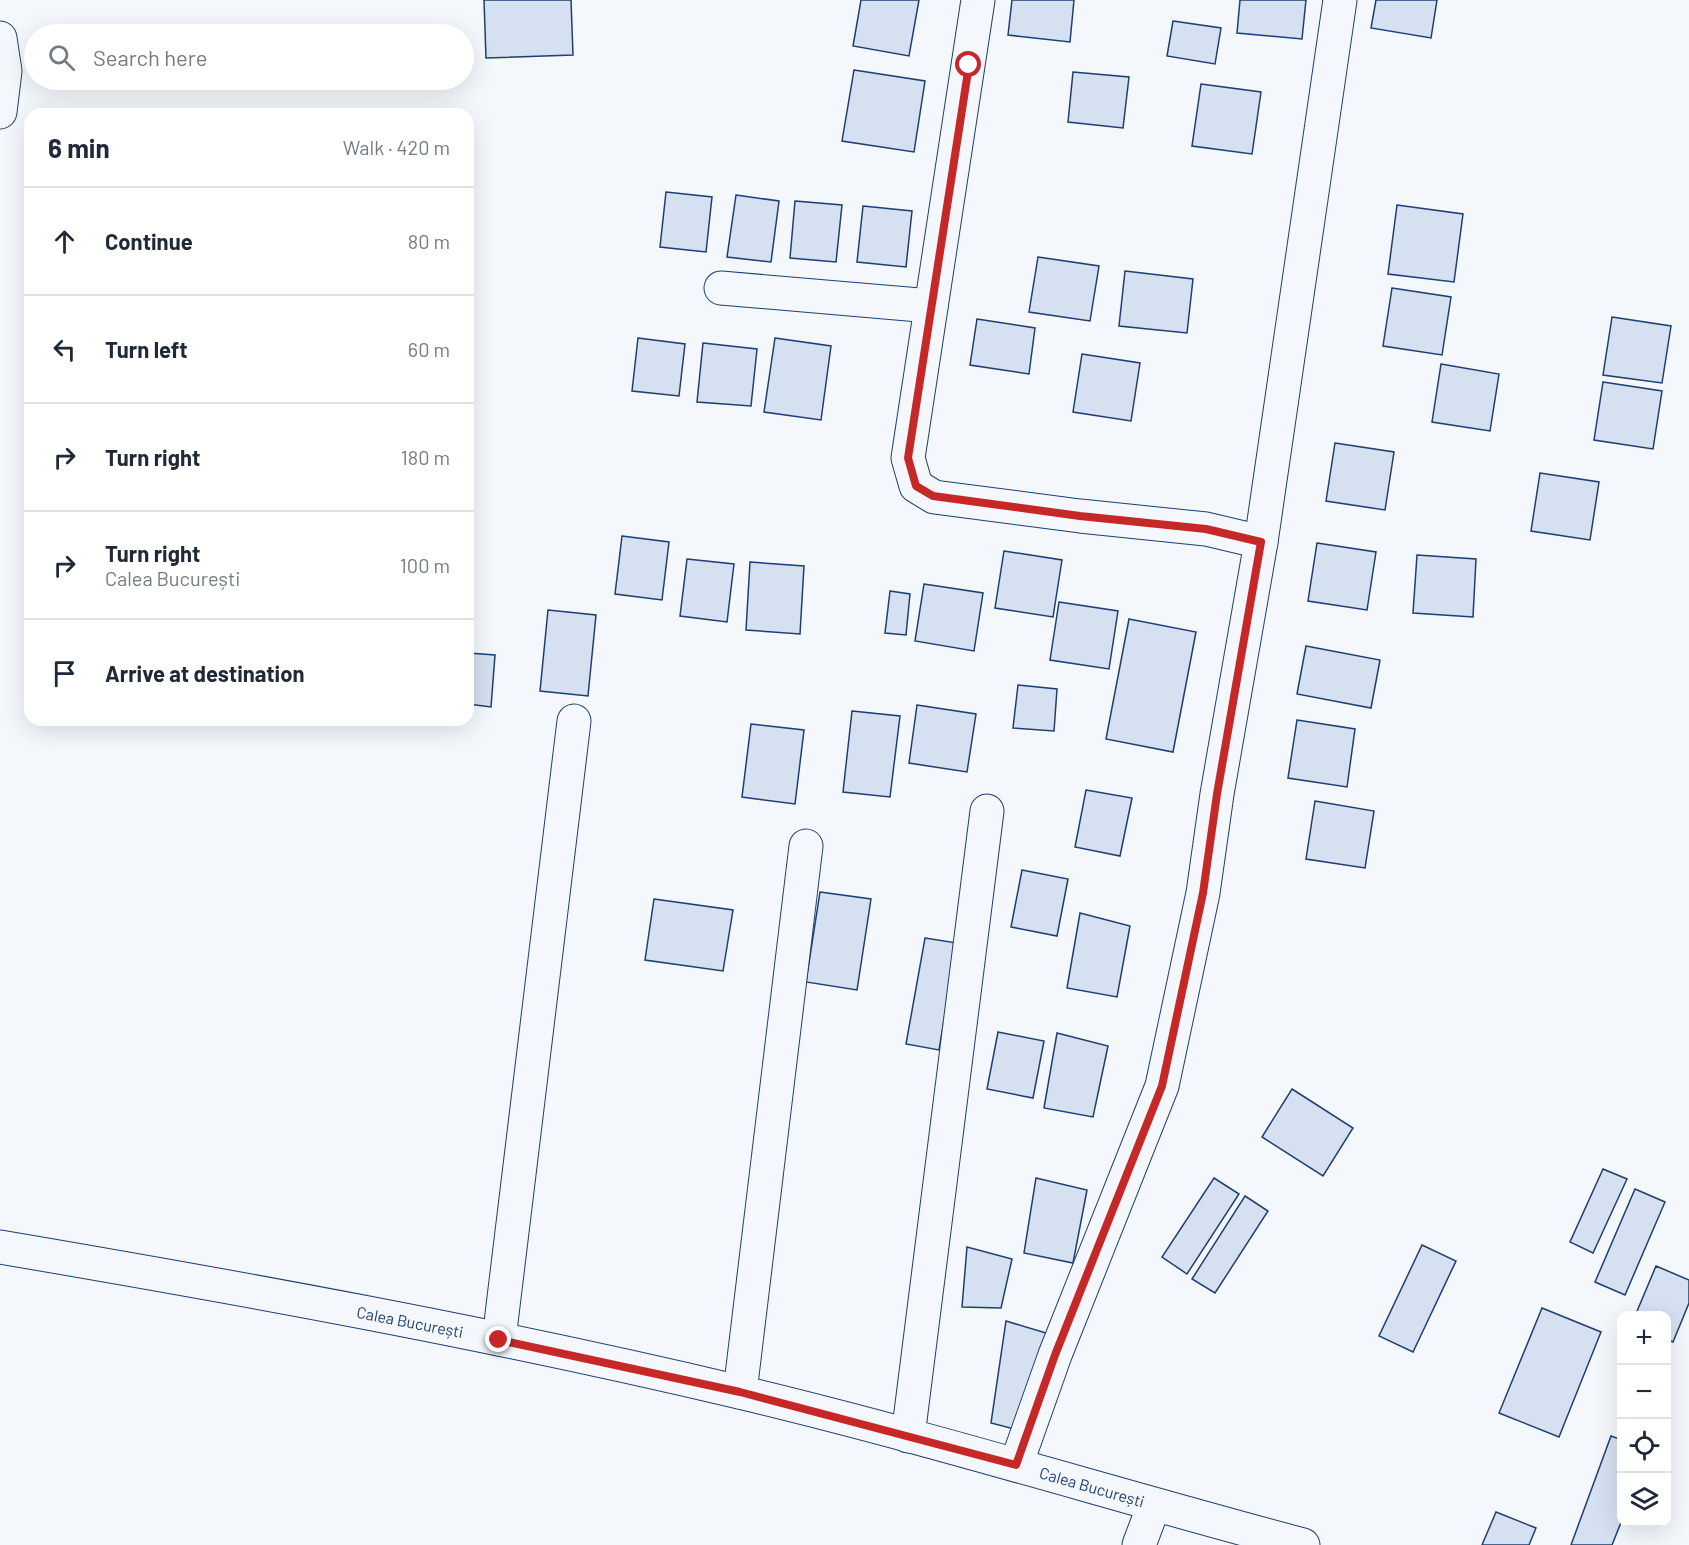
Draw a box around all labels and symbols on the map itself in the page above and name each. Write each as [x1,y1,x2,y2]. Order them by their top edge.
route start [955,51,981,77]
street label: Calea București [355,1302,465,1341]
route end [485,1326,511,1352]
street label: Calea București [1037,1462,1147,1511]

